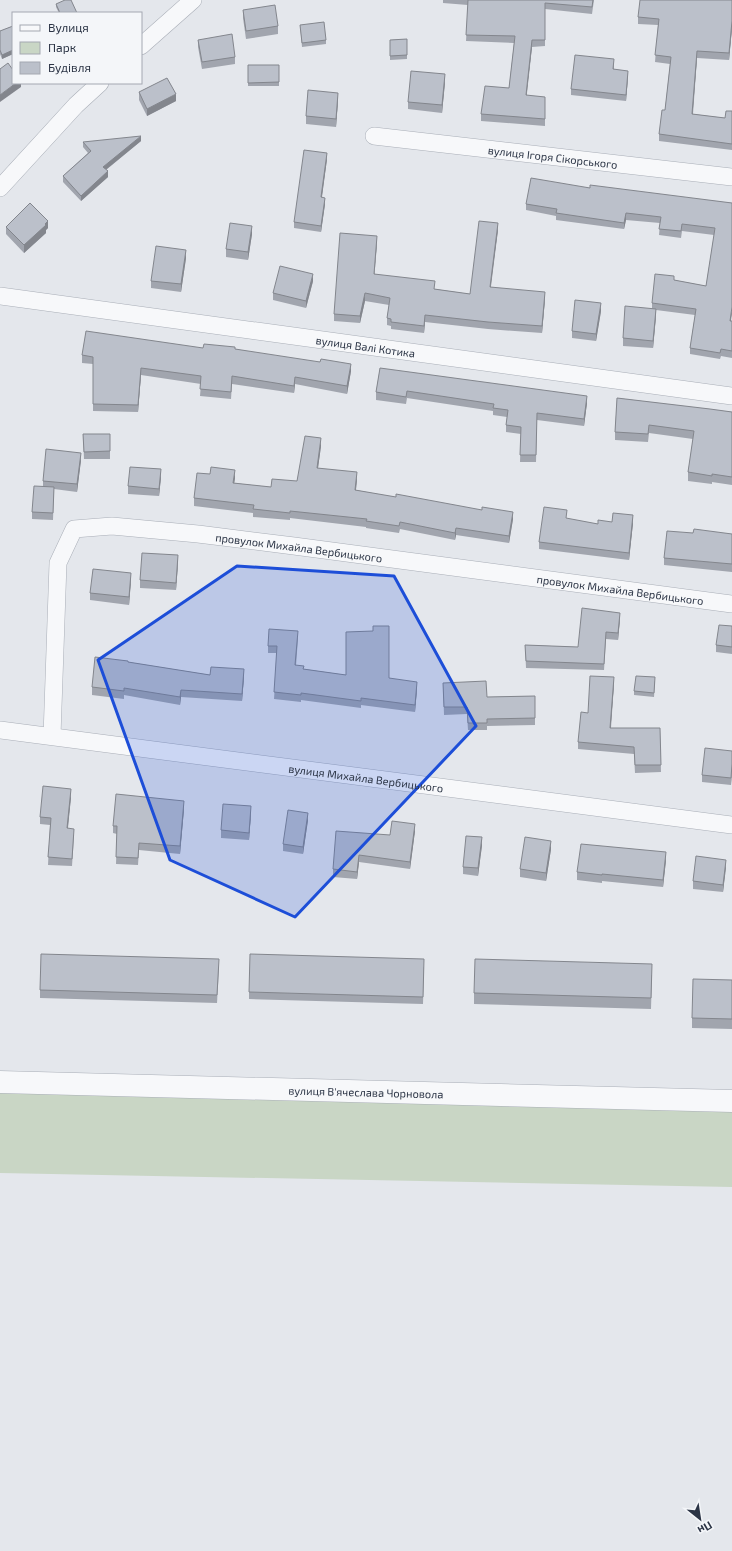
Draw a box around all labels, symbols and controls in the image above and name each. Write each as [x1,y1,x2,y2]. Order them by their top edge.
legend [12,12,142,84]
text: Вулиця [48,20,89,35]
text: Парк [48,40,77,54]
text: Будівля [48,60,91,75]
street label: вулиця Ігоря Сікорського [487,143,618,170]
street label: вулиця Валі Котика [315,333,416,359]
street label: провулок Михайла Вербицького [215,530,383,564]
street label: провулок Михайла Вербицького [536,572,704,607]
street label: вулиця Михайла Вербицького [288,761,444,794]
street label: вулиця В'ячеслава Чорновола [288,1083,444,1100]
north arrow [680,1499,720,1539]
text: Пн [696,1519,715,1537]

